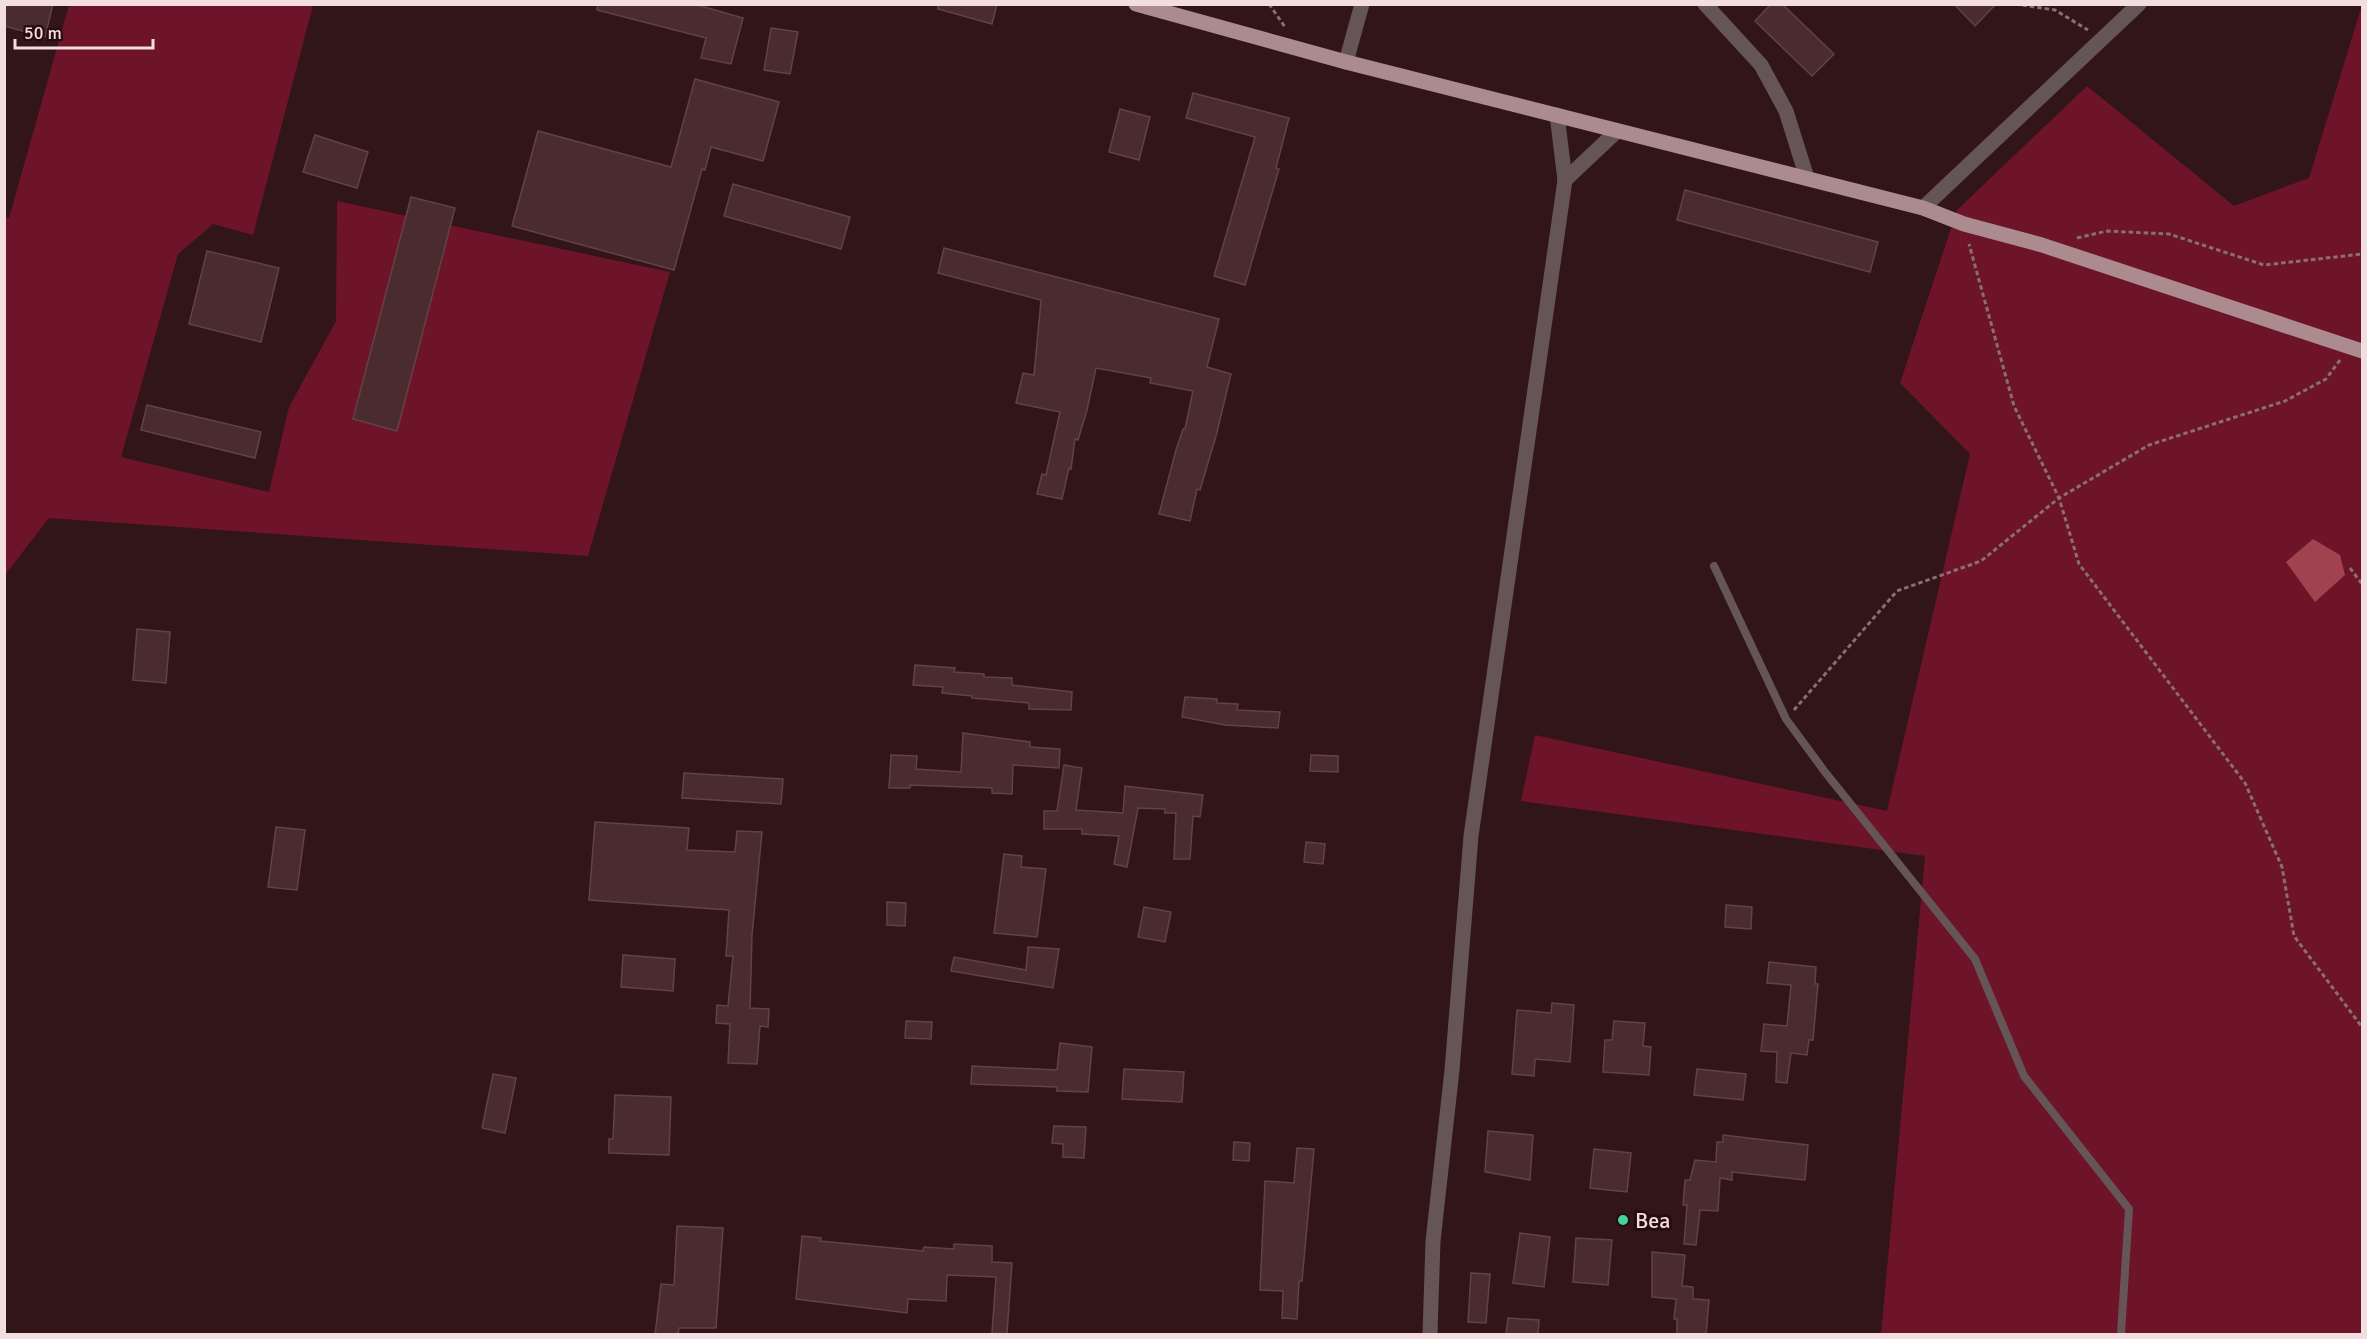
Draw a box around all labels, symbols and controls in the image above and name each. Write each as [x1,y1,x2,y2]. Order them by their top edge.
scale bar [15,12,153,50]
text: 50 m [24,22,62,44]
place label: Bea [1635,1207,1670,1234]
marker: Bea [1616,1213,1630,1227]

